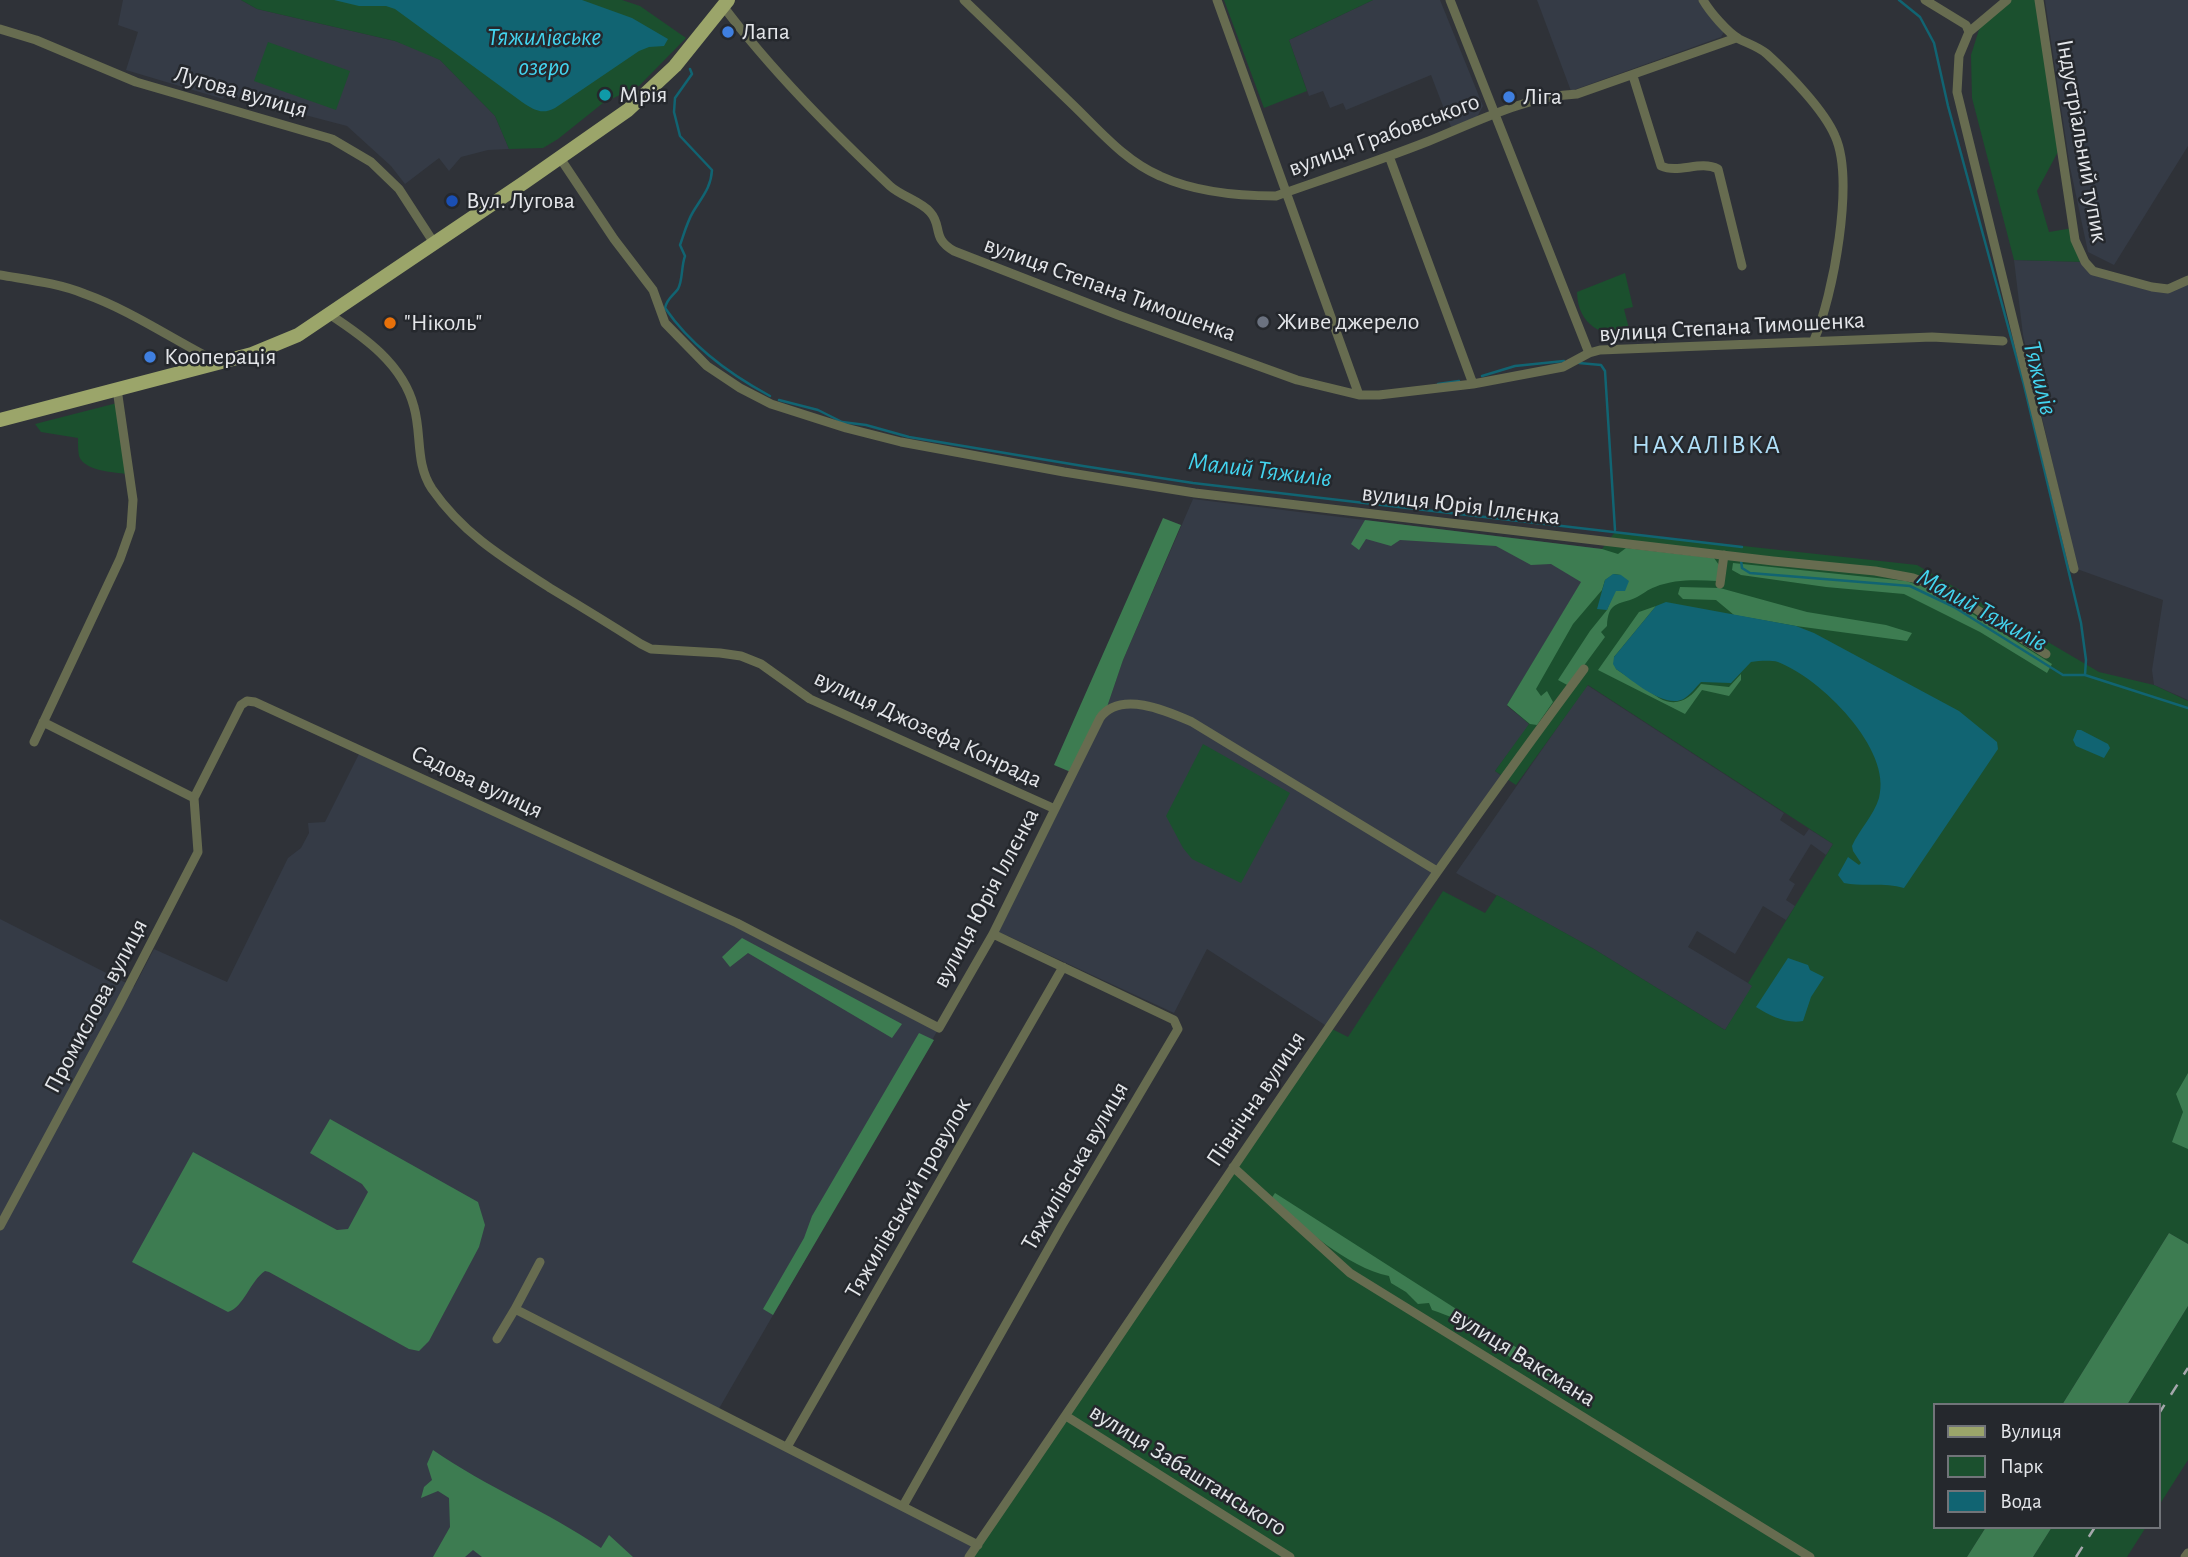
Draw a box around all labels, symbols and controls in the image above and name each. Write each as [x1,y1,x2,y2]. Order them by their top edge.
place label: Лапа [742,18,790,46]
water label: Тяжилівське озеро [487,21,601,82]
marker: Лапа [720,24,736,40]
street label: Індустріальний тупик [2050,37,2114,245]
street label: Лугова вулиця [171,59,311,125]
place label: Мрія [619,81,667,109]
place label: Ліга [1523,83,1562,111]
marker: Мрія [597,87,613,103]
street label: вулиця Грабовського [1285,87,1483,183]
marker: Ліга [1501,89,1517,105]
place label: Вул. Лугова [466,187,575,215]
marker: Вул. Лугова [444,193,460,209]
street label: вулиця Степана Тимошенка [980,230,1240,348]
street label: вулиця Степана Тимошенка [1598,306,1866,348]
place label: Живе джерело [1277,308,1419,336]
place label: "Ніколь" [404,309,482,337]
marker: Живе джерело [1255,314,1271,330]
marker: "Ніколь" [382,315,398,331]
water label: Тяжилів [2016,338,2064,418]
place label: Кооперація [164,343,276,371]
marker: Кооперація [142,349,158,365]
district label: НАХАЛІВКА [1633,429,1781,461]
water label: Малий Тяжилів [1187,446,1333,494]
street label: вулиця Юрія Іллєнка [1360,479,1562,531]
water label: Малий Тяжилів [1911,561,2053,659]
street label: вулиця Джозефа Конрада [809,663,1047,795]
street label: Садова вулиця [406,739,548,825]
street label: вулиця Юрія Іллєнка [926,803,1046,993]
street label: Промислова вулиця [38,914,154,1098]
street label: Північна вулиця [1200,1026,1312,1172]
street label: Тяжилівська вулиця [1015,1076,1135,1256]
street label: Тяжилівський провулок [839,1092,977,1304]
street label: вулиця Ваксмана [1445,1301,1601,1413]
street label: вулиця Забаштанського [1084,1397,1292,1543]
legend [1932,1403,2160,1529]
text: Вулиця [2000,1421,2062,1442]
text: Парк [2000,1456,2043,1477]
text: Вода [2000,1491,2042,1512]

